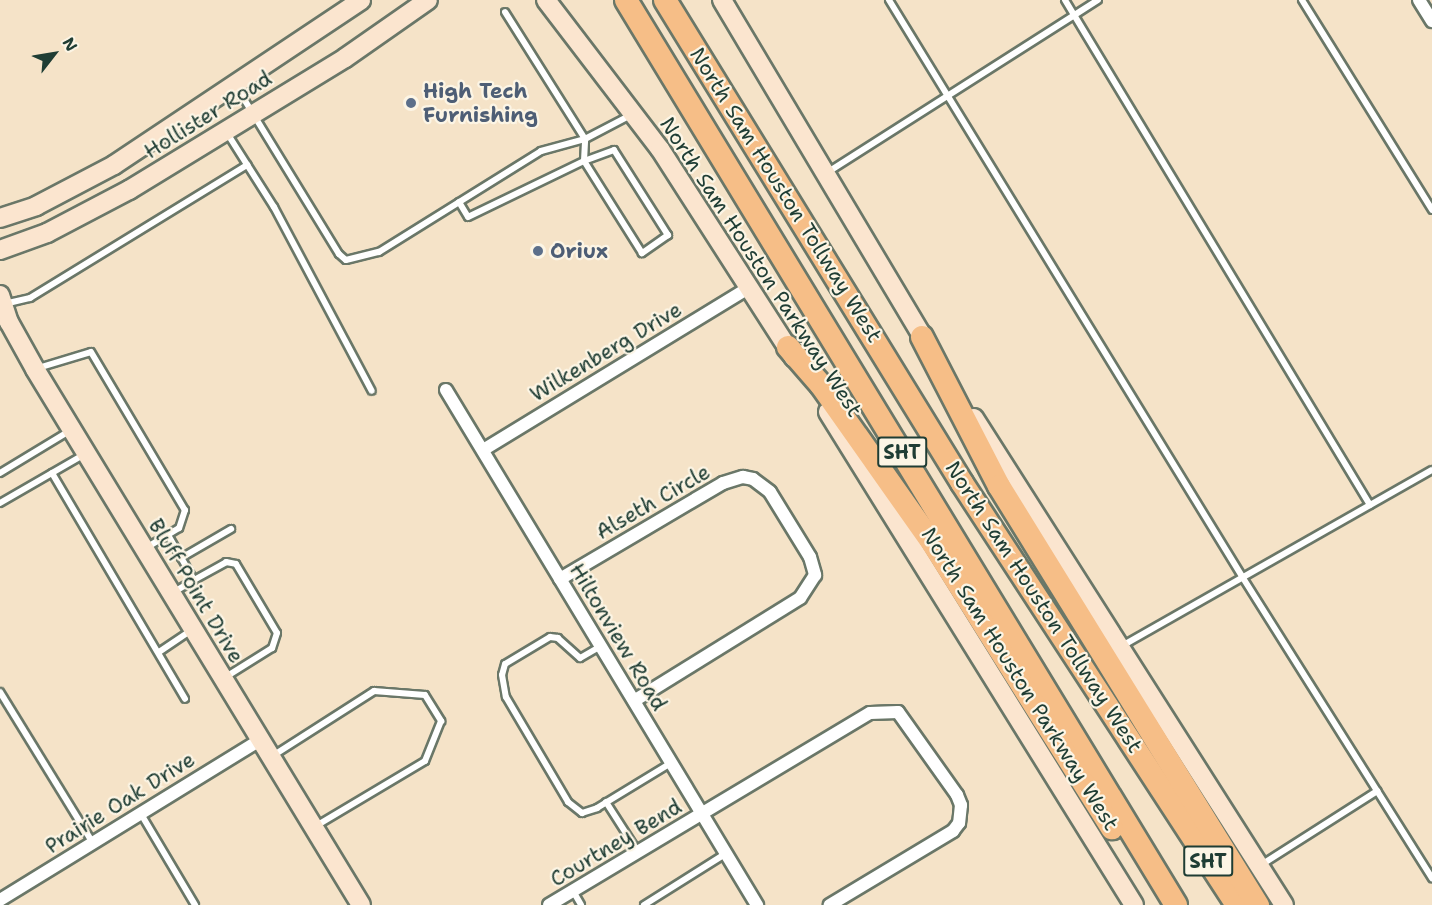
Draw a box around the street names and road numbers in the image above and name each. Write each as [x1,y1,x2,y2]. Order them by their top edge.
street label: North Sam Houston Tollway West [685,43,887,347]
street label: Hollister Road [140,66,276,164]
street label: North Sam Houston Parkway West [655,112,867,422]
street label: Wilkenberg Drive [526,297,686,407]
road number: SHT [876,435,928,469]
street label: North Sam Houston Tollway West [940,456,1148,758]
street label: Alseth Circle [591,459,715,545]
street label: Bluff Point Drive [143,514,249,668]
street label: North Sam Houston Parkway West [916,523,1124,835]
street label: Hiltonview Road [564,559,672,715]
street label: Prairie Oak Drive [41,747,199,859]
street label: Courtney Bend [546,794,686,892]
road number: SHT [1182,844,1234,878]

